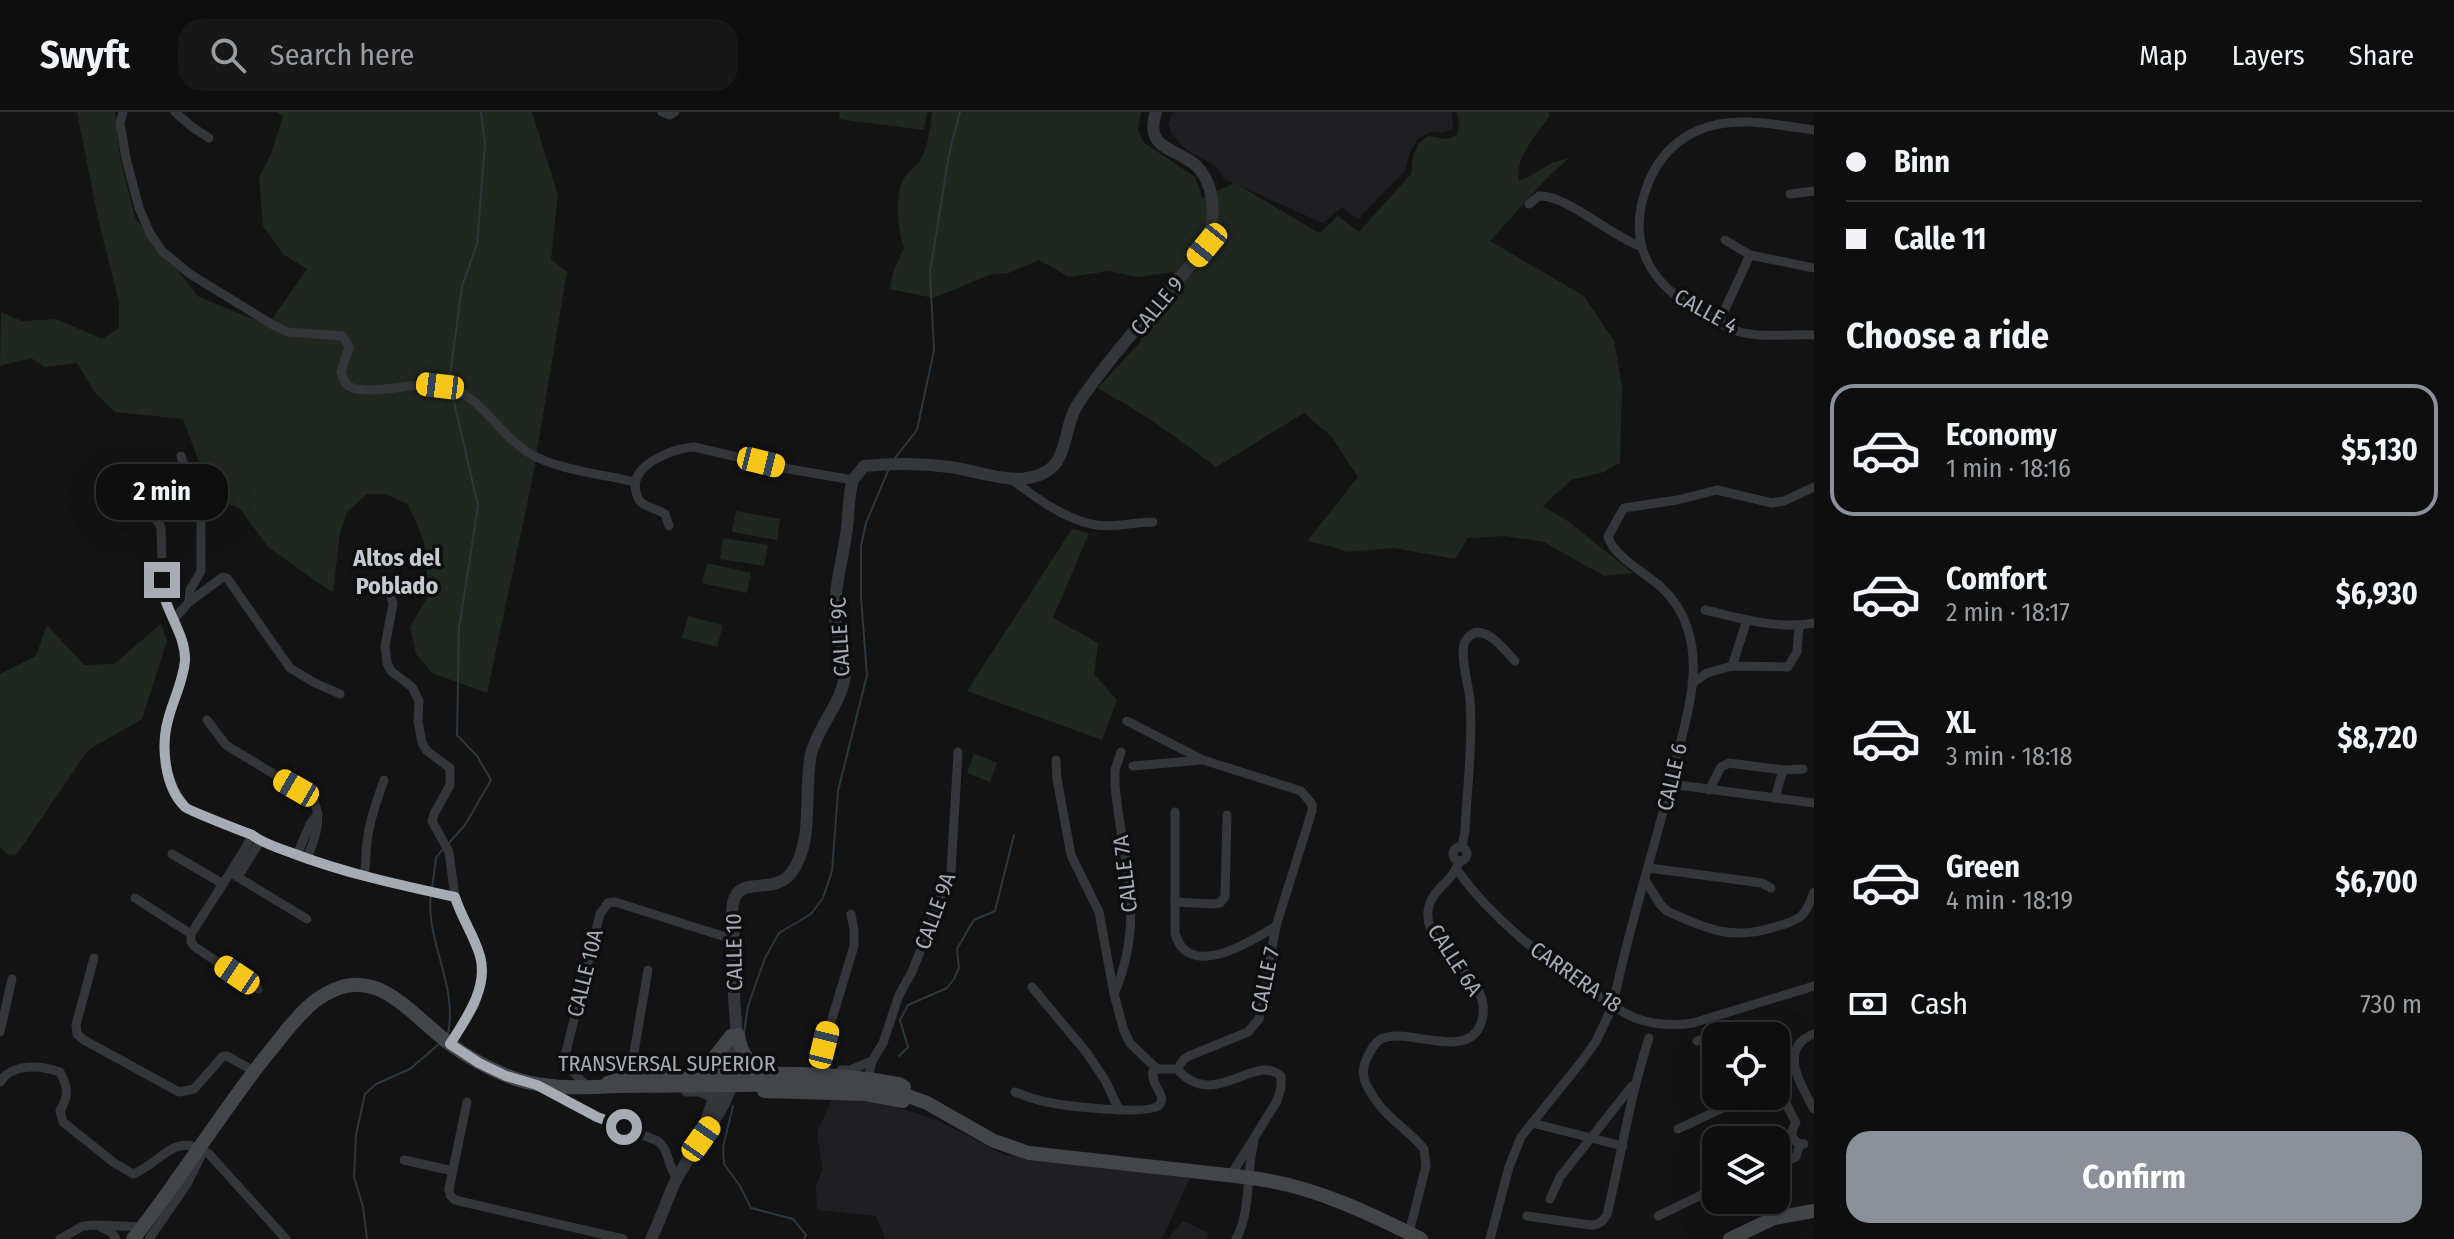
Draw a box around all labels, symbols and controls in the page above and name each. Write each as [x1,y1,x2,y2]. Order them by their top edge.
search box [178,19,738,91]
text: Swyft [40,32,130,78]
icon: search [206,33,250,77]
text: Search here [270,37,414,73]
text: Map [2139,39,2188,72]
text: Layers [2232,39,2305,72]
text: Share [2349,39,2414,72]
text: Binn [1894,144,1950,180]
car [1183,219,1231,271]
text: Calle 11 [1894,221,1987,257]
street label: CALLE 9 [1125,271,1189,341]
street label: CALLE 4 [1670,283,1743,340]
text: Choose a ride [1846,314,2049,358]
car [415,371,465,401]
icon: car [1850,414,1922,486]
text: Economy [1946,417,2057,453]
text: $5,130 [2341,432,2418,468]
car [735,445,787,479]
text: 1 min · 18:16 [1946,453,2071,484]
callout: 2 min [96,464,228,520]
text: 2 min [133,476,191,507]
district label: Altos del Poblado [352,544,441,600]
icon: car [1850,558,1922,630]
text: Comfort [1946,561,2047,597]
route end [144,562,180,598]
text: $6,930 [2336,576,2418,612]
street label: CALLE 9C [824,597,856,677]
text: 2 min · 18:17 [1946,597,2070,628]
icon: car [1850,702,1922,774]
text: XL [1946,705,1976,741]
text: $8,720 [2337,720,2418,756]
street label: CALLE 6 [1651,740,1693,813]
text: 3 min · 18:18 [1946,741,2073,772]
car [269,766,323,810]
street label: CALLE 7A [1107,833,1143,914]
icon: car [1850,846,1922,918]
text: Green [1946,849,2020,885]
text: $6,700 [2335,864,2418,900]
street label: CALLE 9A [909,869,961,953]
text: 4 min · 18:19 [1946,885,2073,916]
street label: CALLE 10 [720,913,748,991]
street label: CALLE 6A [1422,919,1488,1001]
street label: CALLE 10A [561,926,609,1020]
street label: CARRERA 18 [1525,936,1627,1018]
street label: CALLE 7 [1245,945,1285,1015]
car [210,952,264,998]
icon: cash [1846,982,1890,1026]
text: Cash [1910,986,1968,1022]
text: 730 m [2360,989,2422,1020]
car [807,1019,841,1071]
map controls [1702,1022,1790,1214]
button: locate [1702,1022,1790,1110]
street label: TRANSVERSAL SUPERIOR [558,1050,776,1077]
route start [606,1109,642,1145]
car [677,1112,725,1166]
button: layers [1702,1126,1790,1214]
button: Confirm [1846,1131,2422,1223]

